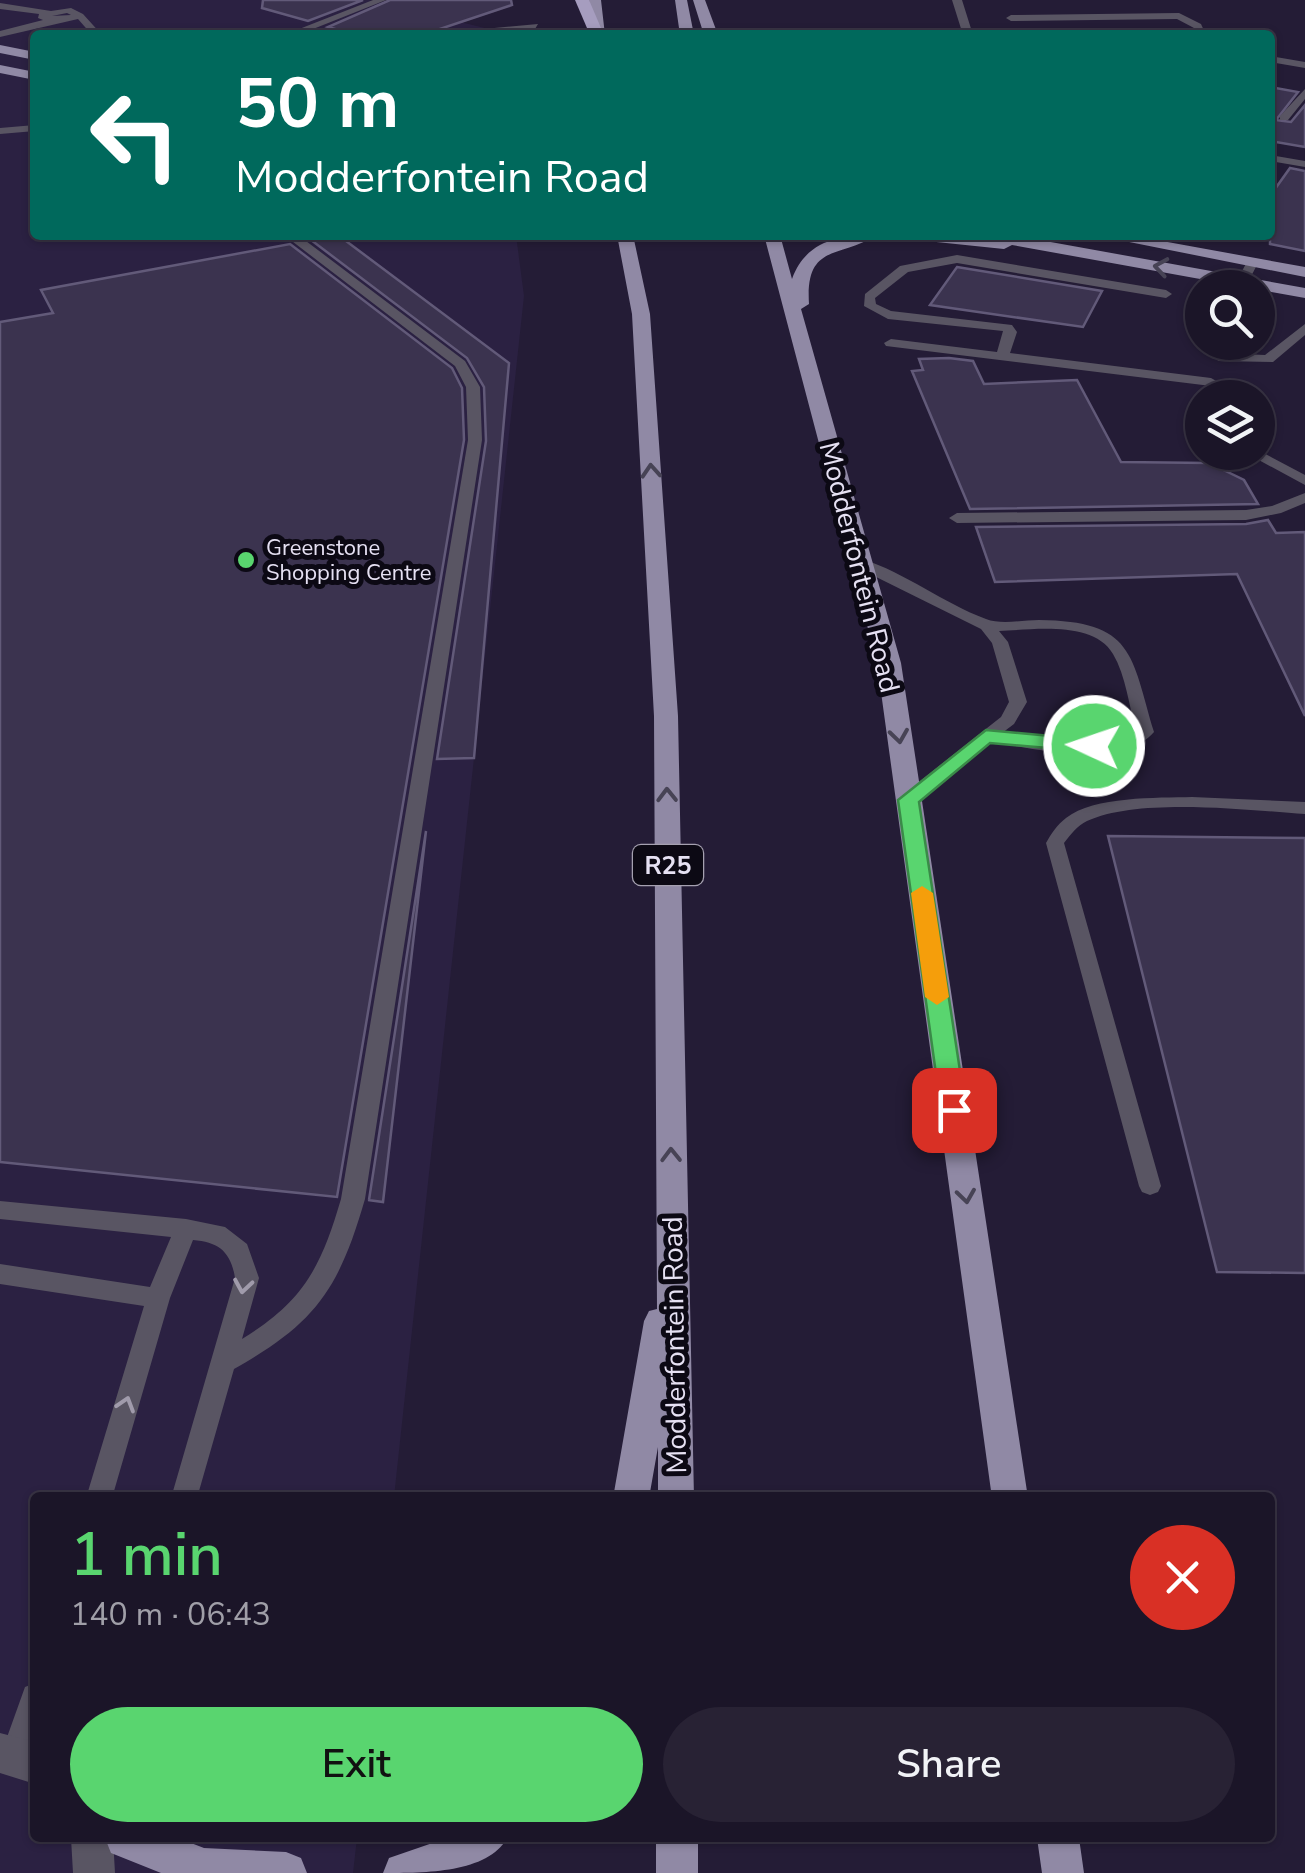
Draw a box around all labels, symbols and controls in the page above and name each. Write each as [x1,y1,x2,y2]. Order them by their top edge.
text: 50 m [235,56,399,152]
icon: left [70,70,200,200]
text: Modderfontein Road [235,147,649,208]
one-way arrow [1152,257,1169,278]
map controls [1185,270,1275,470]
button: search [1185,270,1275,360]
button: layers [1185,380,1275,470]
street label: Modderfontein Road [809,438,909,697]
one-way arrow [641,462,662,478]
place label: Greenstone Shopping Centre [266,533,431,588]
marker: Greenstone Shopping Centre [235,549,257,571]
position arrow [1042,694,1146,798]
one-way arrow [888,728,909,744]
one-way arrow [656,787,678,802]
road number: R25 [633,845,703,885]
pin [912,1068,997,1153]
icon: arrive [927,1083,982,1138]
one-way arrow [660,1147,682,1162]
one-way arrow [955,1188,976,1204]
street label: Modderfontein Road [654,1216,696,1474]
one-way arrow [233,1278,254,1294]
one-way arrow [114,1396,135,1413]
text: 1 min [70,1514,223,1596]
button: close [1130,1525,1235,1630]
text: 140 m · 06:43 [70,1593,271,1636]
button: Exit [70,1707,643,1822]
button: Share [663,1707,1235,1822]

